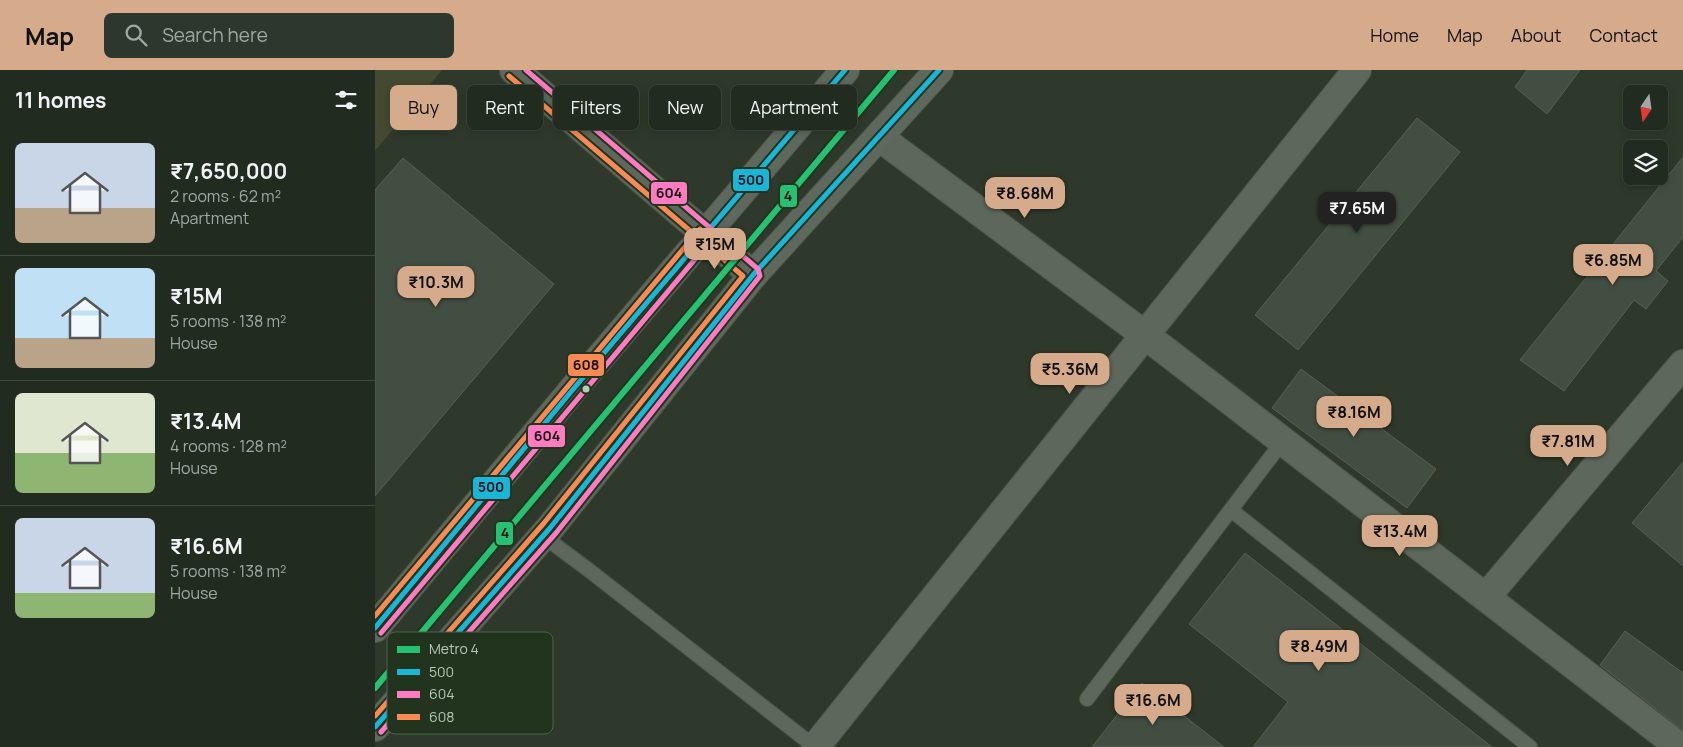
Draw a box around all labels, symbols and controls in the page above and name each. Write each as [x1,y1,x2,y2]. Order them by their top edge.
search box [104,13,454,58]
text: Map [25,19,74,52]
icon: search [122,21,150,49]
text: Search here [162,22,268,48]
text: Home [1370,23,1419,47]
text: Map [1447,23,1483,47]
text: About [1511,23,1561,47]
text: Contact [1589,23,1658,47]
chip: Buy [390,85,457,130]
chip: Rent [467,85,543,130]
chip: Filters [553,85,639,130]
chip: New [649,85,721,130]
chip: Apartment [731,85,857,130]
north arrow [1623,85,1667,130]
map controls [1623,85,1668,185]
text: 11 homes [15,86,106,114]
icon: filters [332,86,360,114]
button: layers [1623,140,1668,185]
text: ₹7,650,000 [170,157,287,185]
icon: home [55,163,115,223]
line badge: 500 [732,168,770,192]
text: 500 [738,170,764,189]
pin: ₹8.68M [984,176,1066,219]
line badge: 604 [650,181,688,205]
text: ₹8.68M [996,182,1054,204]
text: 604 [656,183,682,202]
line badge: 4 [779,184,798,208]
text: 2 rooms · 62 m² [170,185,281,207]
text: 4 [784,186,792,205]
pin: ₹7.65M [1316,191,1398,234]
text: ₹7.65M [1329,197,1385,219]
text: Apartment [170,207,249,229]
pin: ₹15M [685,228,745,270]
text: ₹15M [695,233,735,255]
pin: ₹6.85M [1572,244,1654,286]
text: ₹6.85M [1584,249,1642,271]
pin: ₹10.3M [395,266,477,308]
text: ₹10.3M [408,271,464,293]
text: ₹15M [170,282,222,310]
icon: home [55,288,115,348]
text: 5 rooms · 138 m² [170,310,287,332]
text: House [170,332,218,354]
pin: ₹5.36M [1029,352,1111,395]
line badge: 608 [567,353,605,377]
text: 608 [573,355,599,374]
text: ₹5.36M [1041,358,1099,380]
unlabelled marker [581,384,591,394]
pin: ₹8.16M [1313,396,1395,438]
text: ₹8.16M [1327,401,1381,423]
text: ₹13.4M [170,407,242,435]
icon: home [55,413,115,473]
line badge: 604 [527,424,566,448]
pin: ₹7.81M [1527,424,1609,467]
text: 604 [534,426,560,445]
text: ₹7.81M [1541,430,1595,452]
text: 4 rooms · 128 m² [170,435,287,457]
text: House [170,457,218,479]
line badge: 500 [472,476,511,500]
text: 500 [478,477,504,496]
pin: ₹13.4M [1359,514,1441,557]
text: ₹13.4M [1373,520,1427,542]
line badge: 4 [495,521,514,546]
text: 4 [501,523,509,542]
text: ₹16.6M [170,532,243,560]
icon: home [55,538,115,598]
text: 5 rooms · 138 m² [170,560,287,582]
text: House [170,582,218,604]
pin: ₹8.49M [1278,630,1360,672]
legend [387,632,553,734]
text: ₹8.49M [1290,635,1348,657]
text: Metro 4 [429,639,479,658]
text: 500 [429,662,454,681]
text: 604 [429,684,454,703]
pin: ₹16.6M [1112,684,1194,726]
text: ₹16.6M [1125,689,1181,711]
text: 608 [429,707,454,726]

